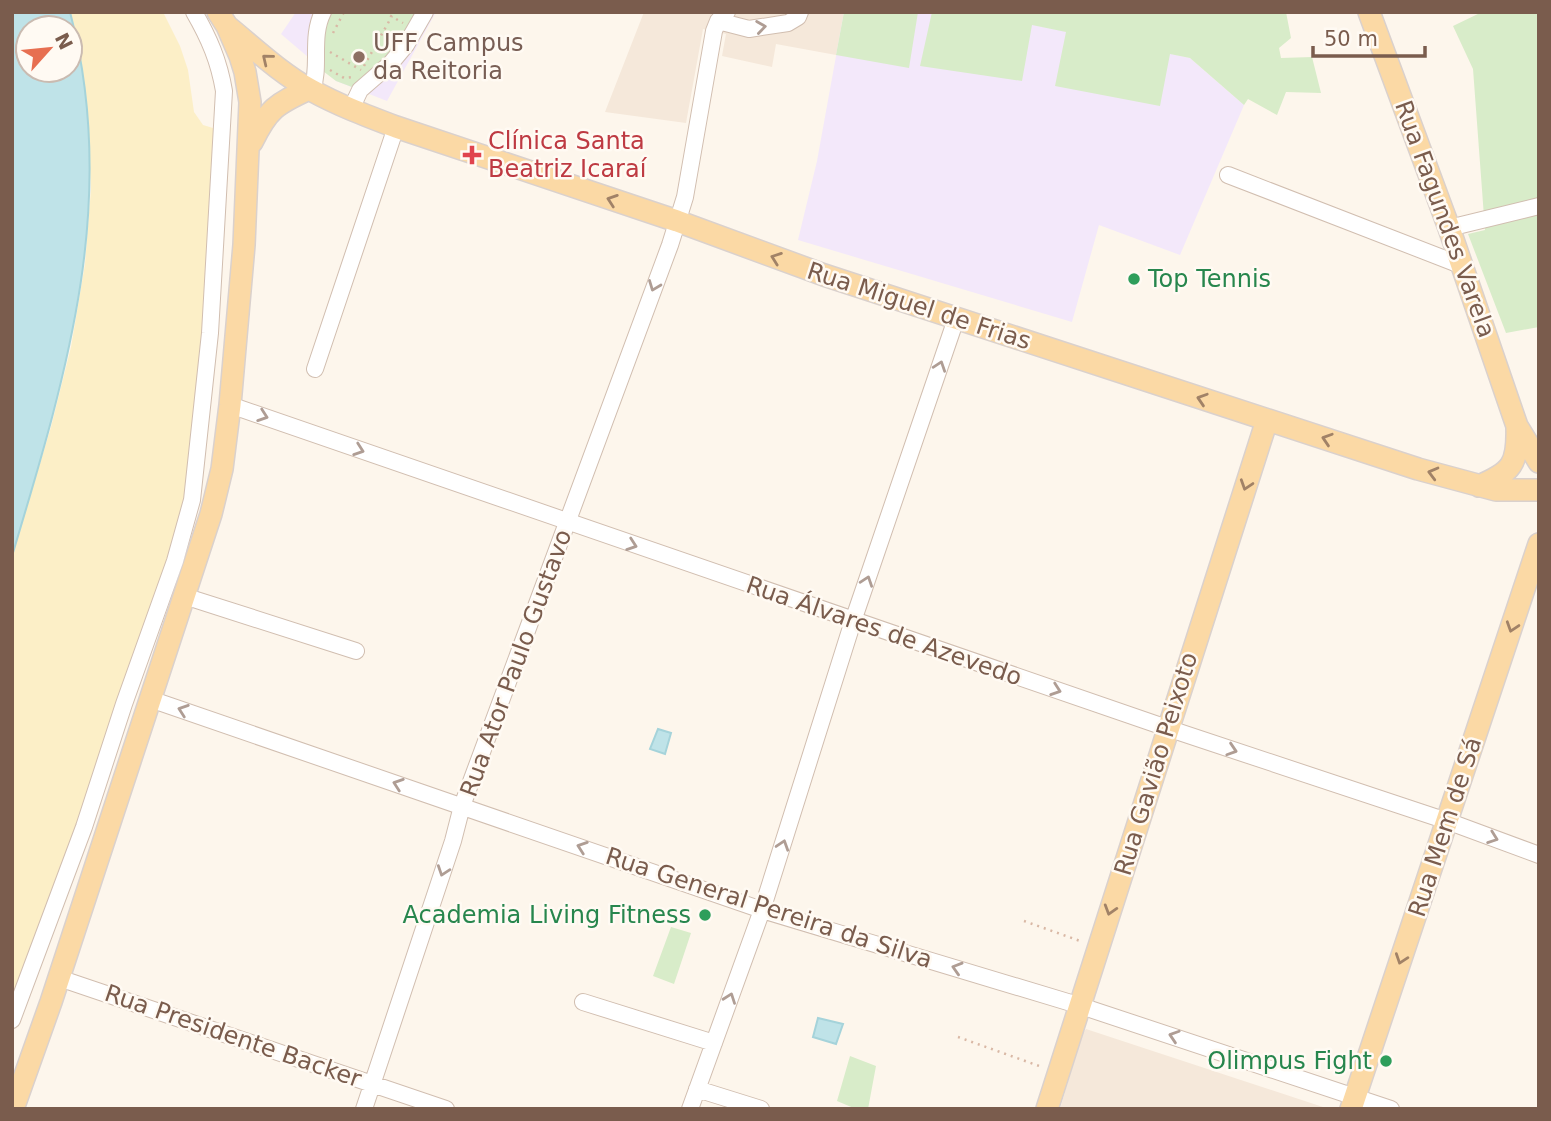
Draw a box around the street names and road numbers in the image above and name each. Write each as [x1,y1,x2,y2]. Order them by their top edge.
street label: Rua Fagundes Varela [1389,97,1501,341]
street label: Rua Miguel de Frias [804,257,1034,355]
street label: Rua Ator Paulo Gustavo [455,526,577,800]
street label: Rua Álvares de Azevedo [742,570,1026,691]
street label: Rua Gavião Peixoto [1109,649,1203,879]
street label: Rua Mem de Sá [1403,734,1487,920]
street label: Rua General Pereira da Silva [602,842,936,974]
street label: Rua Presidente Backer [101,979,365,1093]

